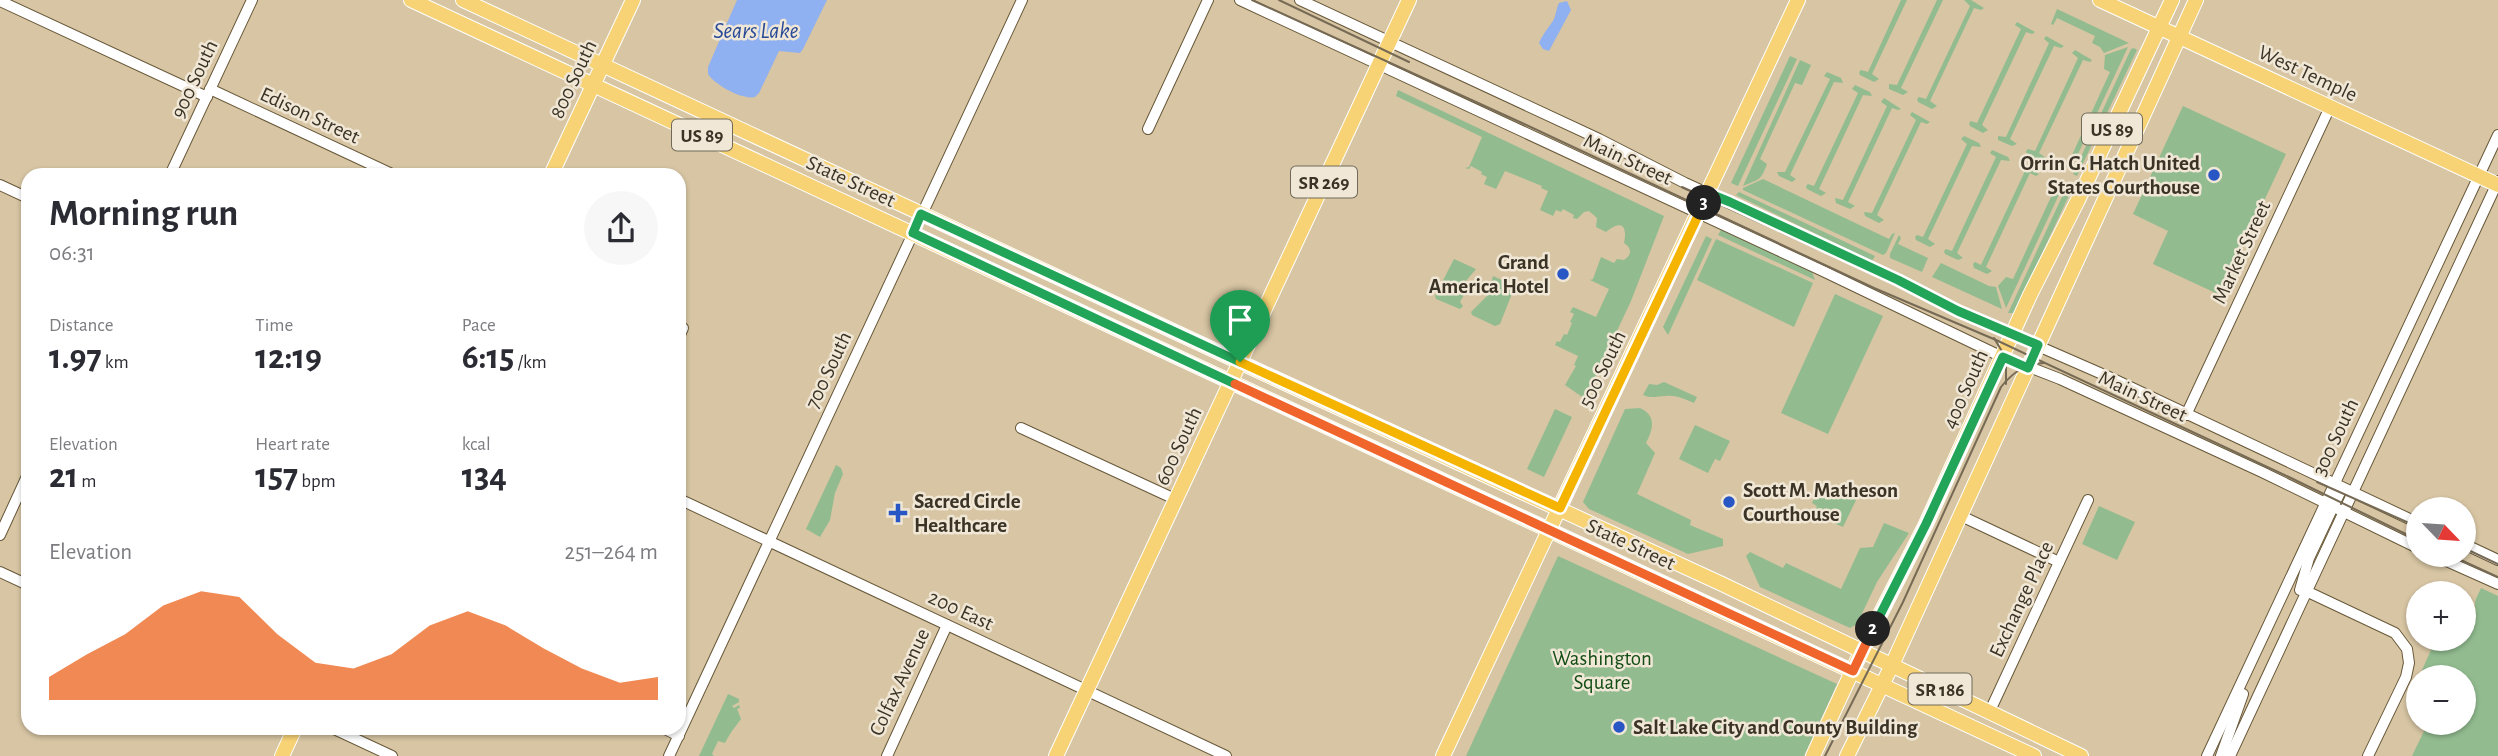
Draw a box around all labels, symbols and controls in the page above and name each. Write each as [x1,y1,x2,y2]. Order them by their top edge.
water label: Sears Lake [714,20,799,43]
street label: 900 South [167,37,222,122]
street label: 800 South [546,37,601,122]
street label: West Temple [2255,41,2360,105]
street label: Edison Street [257,83,363,148]
road number: US 89 [2082,113,2142,144]
road number: US 89 [672,119,732,150]
street label: Main Street [1580,130,1675,189]
street label: State Street [803,152,899,211]
place label: Orrin G. Hatch United States Courthouse [2020,153,2200,198]
road number: SR 269 [1291,166,1357,198]
marker: Orrin G. Hatch United States Courthouse [2206,167,2222,183]
pin: 3 [1686,186,1722,220]
button: share [584,191,658,265]
text: 3 [1699,193,1708,212]
text: Morning run [49,195,238,233]
street label: Market Street [2208,197,2275,307]
text: 06:31 [49,242,95,265]
place label: Grand America Hotel [1429,252,1549,297]
marker: Grand America Hotel [1555,266,1571,282]
pin [1210,290,1270,362]
icon: arrive [1221,301,1259,339]
text: Distance [49,316,113,335]
text: Time [255,316,293,335]
text: Pace [462,316,496,335]
street label: 700 South [801,328,855,412]
street label: 500 South [1575,328,1630,411]
text: 1.97 [49,340,102,375]
text: 12:19 [255,340,322,375]
text: 6:15 [462,340,514,375]
street label: 400 South [1939,347,1992,432]
text: km [102,353,129,372]
text: /km [514,353,547,372]
street label: Main Street [2095,367,2190,426]
street label: 300 South [2309,395,2362,479]
street label: 600 South [1151,404,1206,489]
text: Elevation [49,435,118,454]
text: Heart rate [255,435,330,454]
text: kcal [462,435,491,454]
text: 21 [49,459,78,494]
text: 157 [255,459,298,494]
text: 134 [462,459,507,494]
text: m [78,472,96,491]
text: bpm [298,472,336,491]
place label: Scott M. Matheson Courthouse [1743,480,1898,525]
place label: Sacred Circle Healthcare [914,491,1021,536]
marker: Scott M. Matheson Courthouse [1721,494,1737,510]
north arrow [2406,497,2476,567]
map controls [2406,497,2476,735]
marker: Sacred Circle Healthcare [888,503,908,523]
street label: State Street [1583,515,1679,574]
street label: Exchange Place [1985,538,2057,660]
text: Elevation [49,541,132,564]
text: 251–264 m [565,541,658,564]
button: + [2406,581,2476,651]
street label: 200 East [925,586,997,635]
pin: 2 [1856,612,1890,646]
text: 2 [1868,619,1877,638]
street label: Colfax Avenue [865,625,933,739]
park label: Washington Square [1552,648,1652,693]
button: − [2406,665,2476,735]
road number: SR 186 [1909,674,1972,704]
place label: Salt Lake City and County Building [1633,717,1918,738]
marker: Salt Lake City and County Building [1611,719,1627,735]

